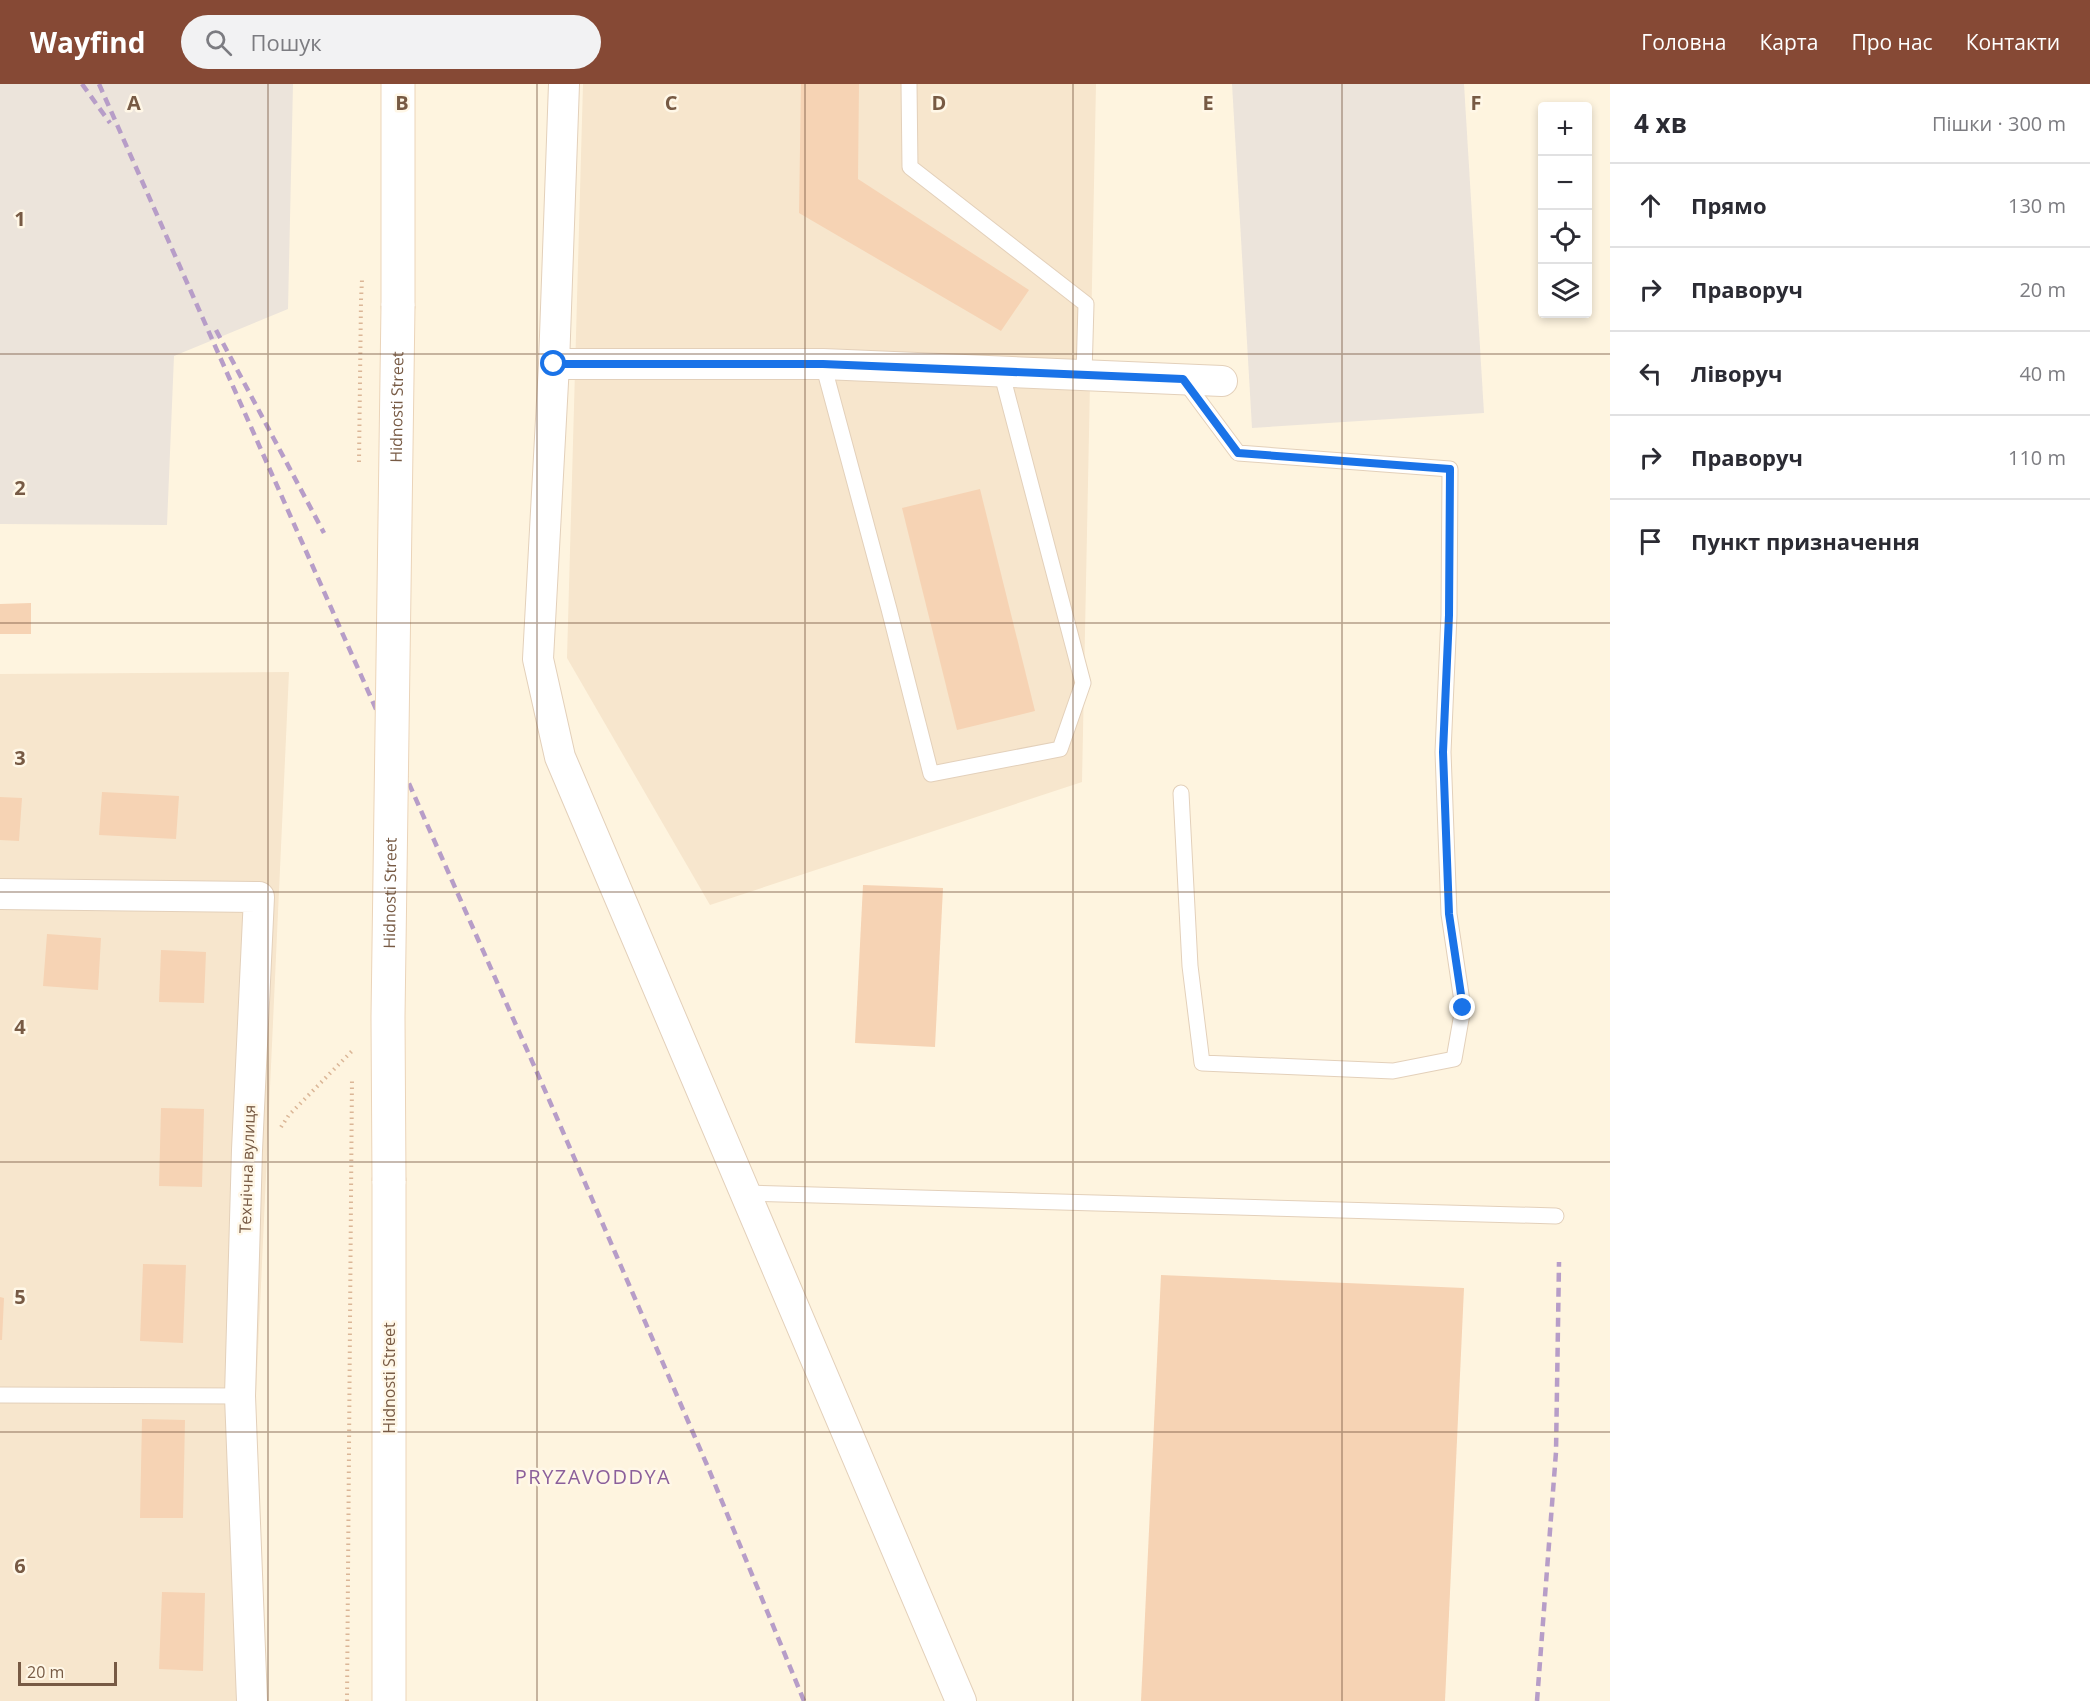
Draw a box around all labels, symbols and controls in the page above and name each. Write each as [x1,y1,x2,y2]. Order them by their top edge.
search box [181,15,601,69]
text: Wayfind [30,23,145,61]
icon: search [202,26,235,59]
text: Пошук [250,27,322,57]
text: Головна [1641,28,1726,56]
text: Карта [1759,28,1818,56]
text: Про нас [1851,28,1933,56]
text: Контакти [1966,28,2060,56]
text: A [127,89,141,116]
text: B [395,89,409,116]
text: C [665,89,678,116]
text: D [932,89,946,116]
text: E [1202,89,1214,116]
text: F [1471,89,1481,116]
map controls [1538,102,1592,318]
button: + [1538,102,1592,156]
text: 4 хв [1634,105,1687,141]
text: Пішки · 300 m [1932,110,2066,137]
button: − [1538,156,1592,210]
icon: ahead [1634,189,1667,222]
text: Прямо [1691,190,1767,220]
text: 130 m [2008,192,2066,219]
text: 1 [14,205,26,232]
button: locate [1538,210,1592,264]
button: layers [1538,264,1592,318]
icon: right [1634,273,1667,306]
text: Праворуч [1691,274,1803,304]
text: 20 m [2019,276,2066,303]
route start [540,350,566,376]
street label: Hidnosti Street [385,351,408,463]
icon: left [1634,357,1667,390]
text: Ліворуч [1691,358,1782,388]
text: 40 m [2019,360,2066,387]
icon: right [1634,441,1667,474]
text: Праворуч [1691,442,1803,472]
text: 110 m [2008,444,2066,471]
text: 2 [14,474,26,501]
icon: arrive [1634,525,1667,558]
text: Пункт призначення [1691,526,1920,556]
text: 3 [14,744,26,771]
street label: Hidnosti Street [378,837,402,949]
route end [1449,994,1475,1020]
text: 4 [14,1013,26,1040]
street label: Технічна вулиця [234,1104,260,1234]
text: 5 [14,1283,26,1310]
street label: Hidnosti Street [378,1322,400,1434]
district label: PRYZAVODDYA [515,1463,671,1490]
text: 6 [14,1552,26,1579]
scale bar [18,1659,117,1686]
text: 20 m [27,1661,64,1683]

